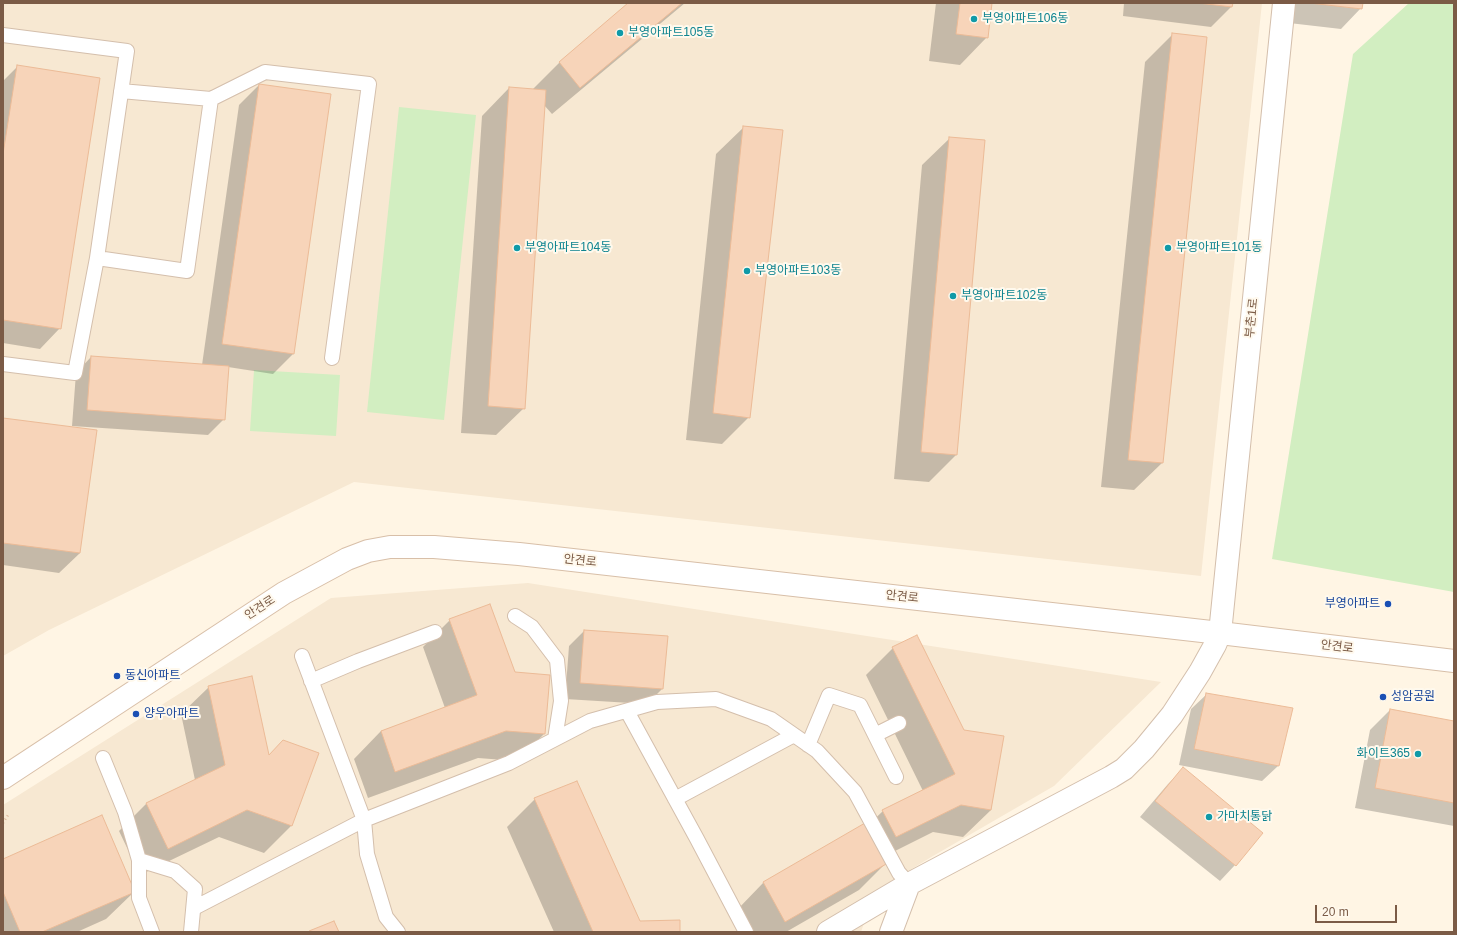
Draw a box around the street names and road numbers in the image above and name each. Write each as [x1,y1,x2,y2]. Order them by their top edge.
street label: 부춘1로 [1243,297,1261,339]
street label: 안견로 [563,552,597,570]
street label: 안견로 [885,588,919,606]
street label: 안견로 [242,593,278,623]
street label: 안견로 [1320,638,1354,656]

